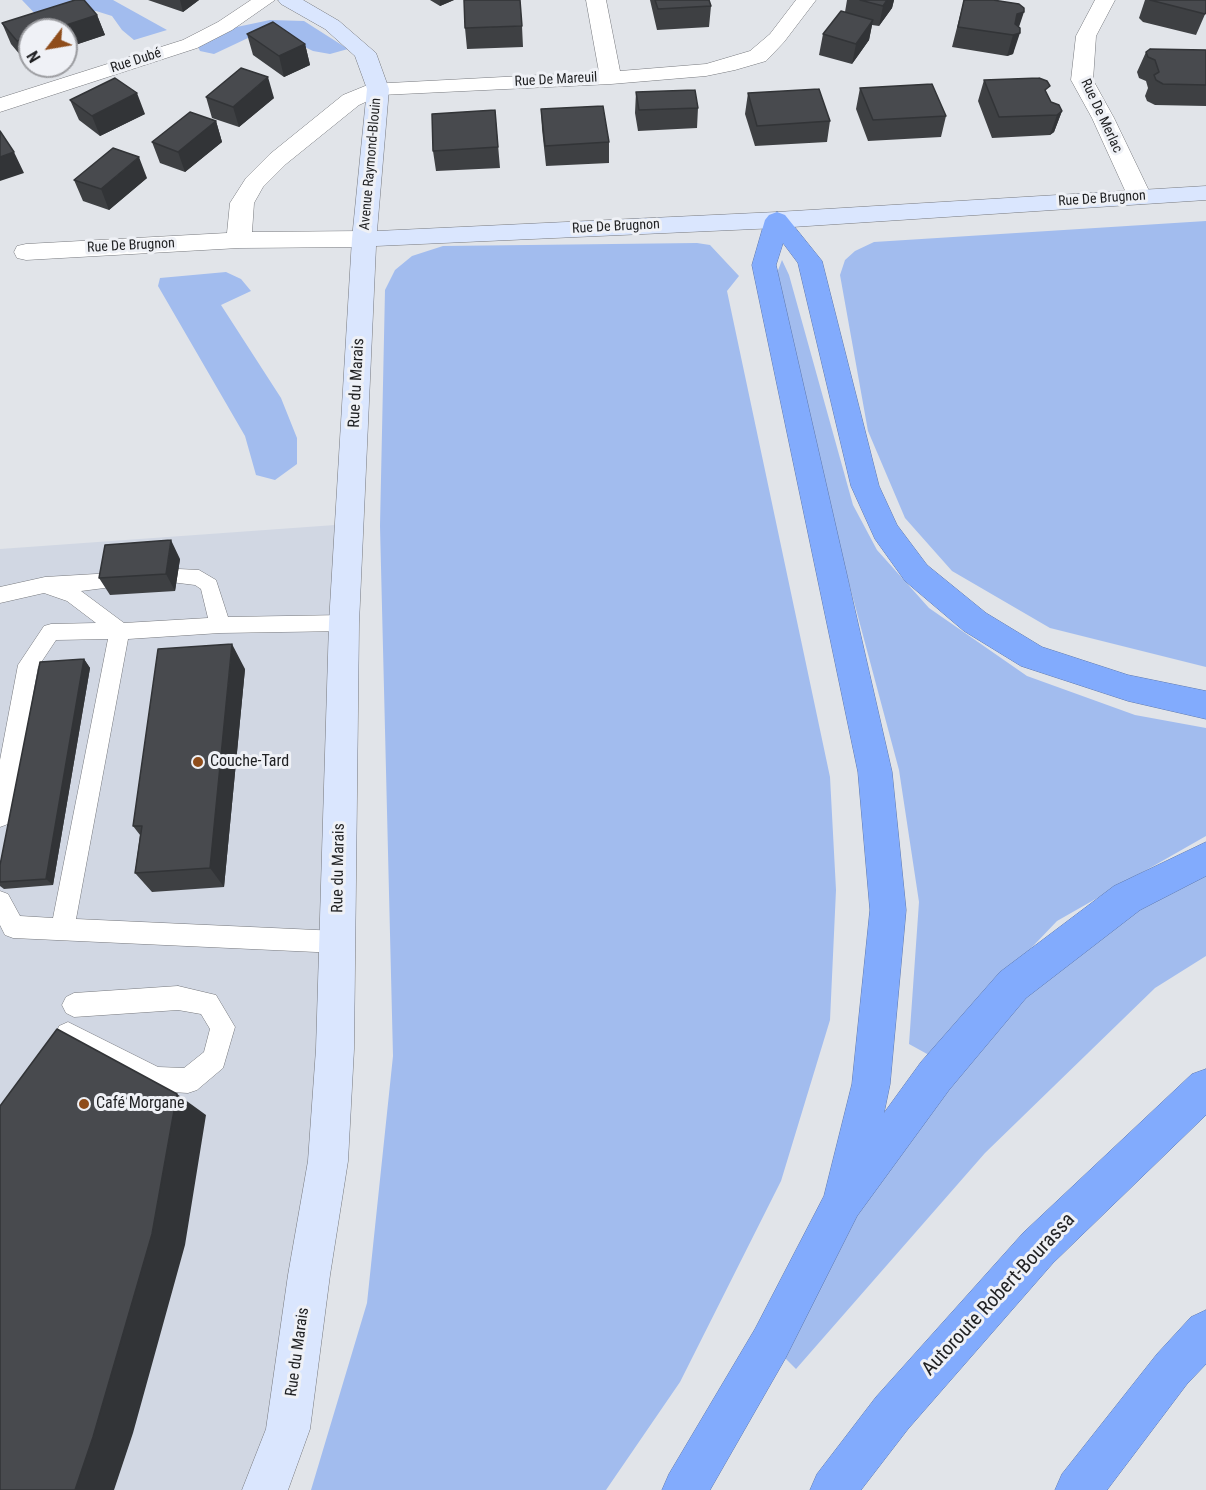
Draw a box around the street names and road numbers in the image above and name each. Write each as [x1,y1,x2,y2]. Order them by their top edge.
street label: Rue Dubé [109,45,163,77]
street label: Rue De Mareuil [514,69,598,91]
street label: Rue De Merlac [1077,76,1125,156]
street label: Avenue Raymond-Blouin [357,97,385,231]
street label: Rue De Brugnon [1058,188,1146,210]
street label: Rue De Brugnon [572,216,660,238]
street label: Rue De Brugnon [87,235,175,257]
street label: Rue du Marais [345,338,369,428]
street label: Rue du Marais [329,823,349,913]
street label: Autoroute Robert-Bourassa [917,1209,1081,1381]
street label: Rue du Marais [282,1306,314,1398]

